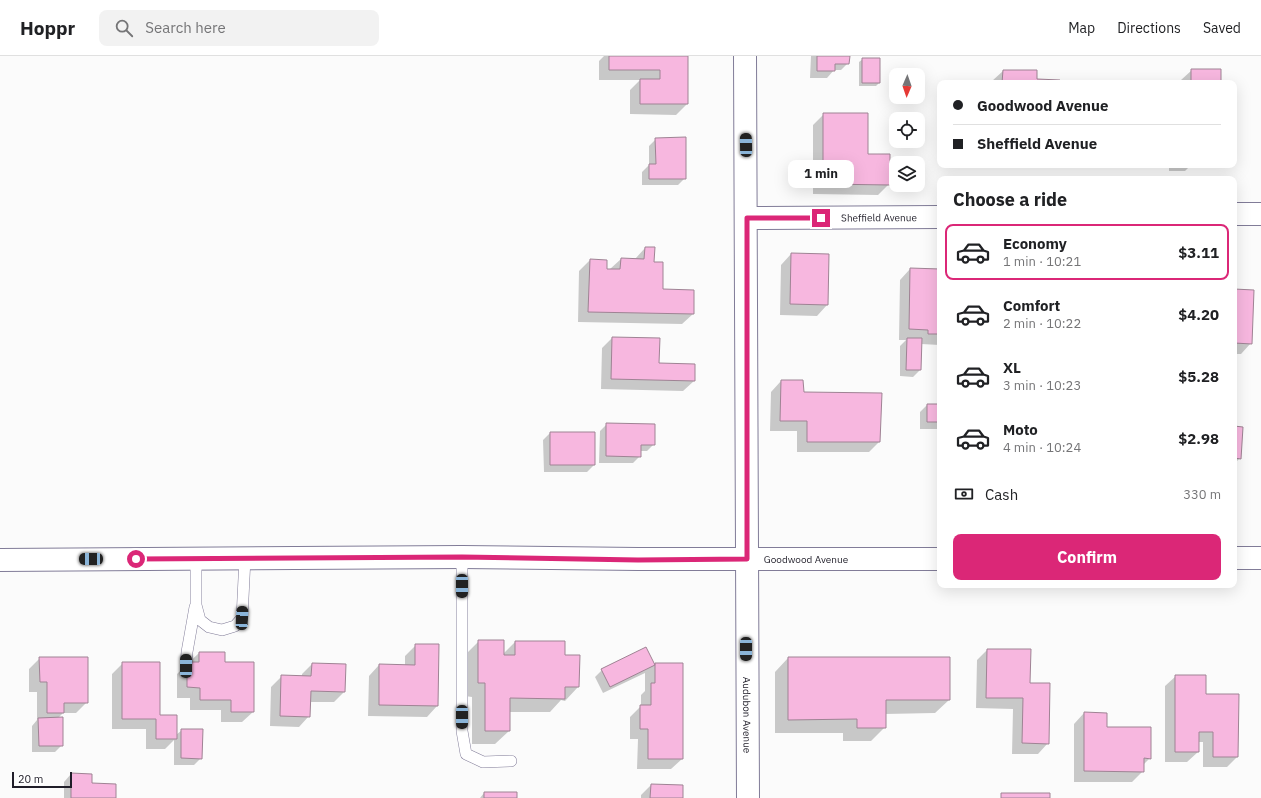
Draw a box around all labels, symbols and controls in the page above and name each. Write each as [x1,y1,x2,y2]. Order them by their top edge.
search box [99,10,379,46]
text: Hoppr [20,16,75,40]
icon: search [113,17,135,39]
text: Search here [145,18,226,37]
text: Map [1068,19,1095,37]
text: Directions [1117,19,1181,37]
text: Saved [1203,19,1241,37]
north arrow [889,68,925,104]
map controls [889,68,925,192]
text: Goodwood Avenue [977,96,1108,115]
button: locate [889,112,925,148]
car [740,133,752,157]
text: Sheffield Avenue [977,134,1097,153]
button: layers [889,156,925,192]
callout: 1 min [788,160,854,188]
text: 1 min [804,165,838,182]
text: Choose a ride [953,188,1067,211]
route end [812,209,830,227]
street label: Sheffield Avenue [841,211,917,225]
icon: car [955,234,991,270]
text: Economy [1003,234,1067,253]
text: $3.11 [1178,243,1219,262]
text: 1 min · 10:21 [1003,253,1081,270]
icon: car [955,296,991,332]
text: Comfort [1003,296,1060,315]
text: $4.20 [1178,305,1219,324]
text: 2 min · 10:22 [1003,315,1081,332]
icon: car [955,358,991,394]
text: XL [1003,358,1021,377]
text: $5.28 [1178,367,1219,386]
text: 3 min · 10:23 [1003,377,1081,394]
icon: car [955,420,991,456]
text: Moto [1003,420,1038,439]
text: $2.98 [1178,429,1219,448]
text: 4 min · 10:24 [1003,439,1081,456]
icon: cash [953,483,975,505]
text: Cash [985,485,1018,504]
text: 330 m [1183,486,1221,503]
button: Confirm [953,534,1221,580]
route start [127,550,145,568]
car [79,553,103,565]
street label: Goodwood Avenue [764,553,849,566]
car [456,574,468,598]
car [235,606,249,630]
car [740,637,752,661]
car [180,654,192,678]
street label: Audubon Avenue [740,677,754,754]
car [456,705,468,729]
scale bar [12,770,72,789]
text: 20 m [18,772,43,786]

